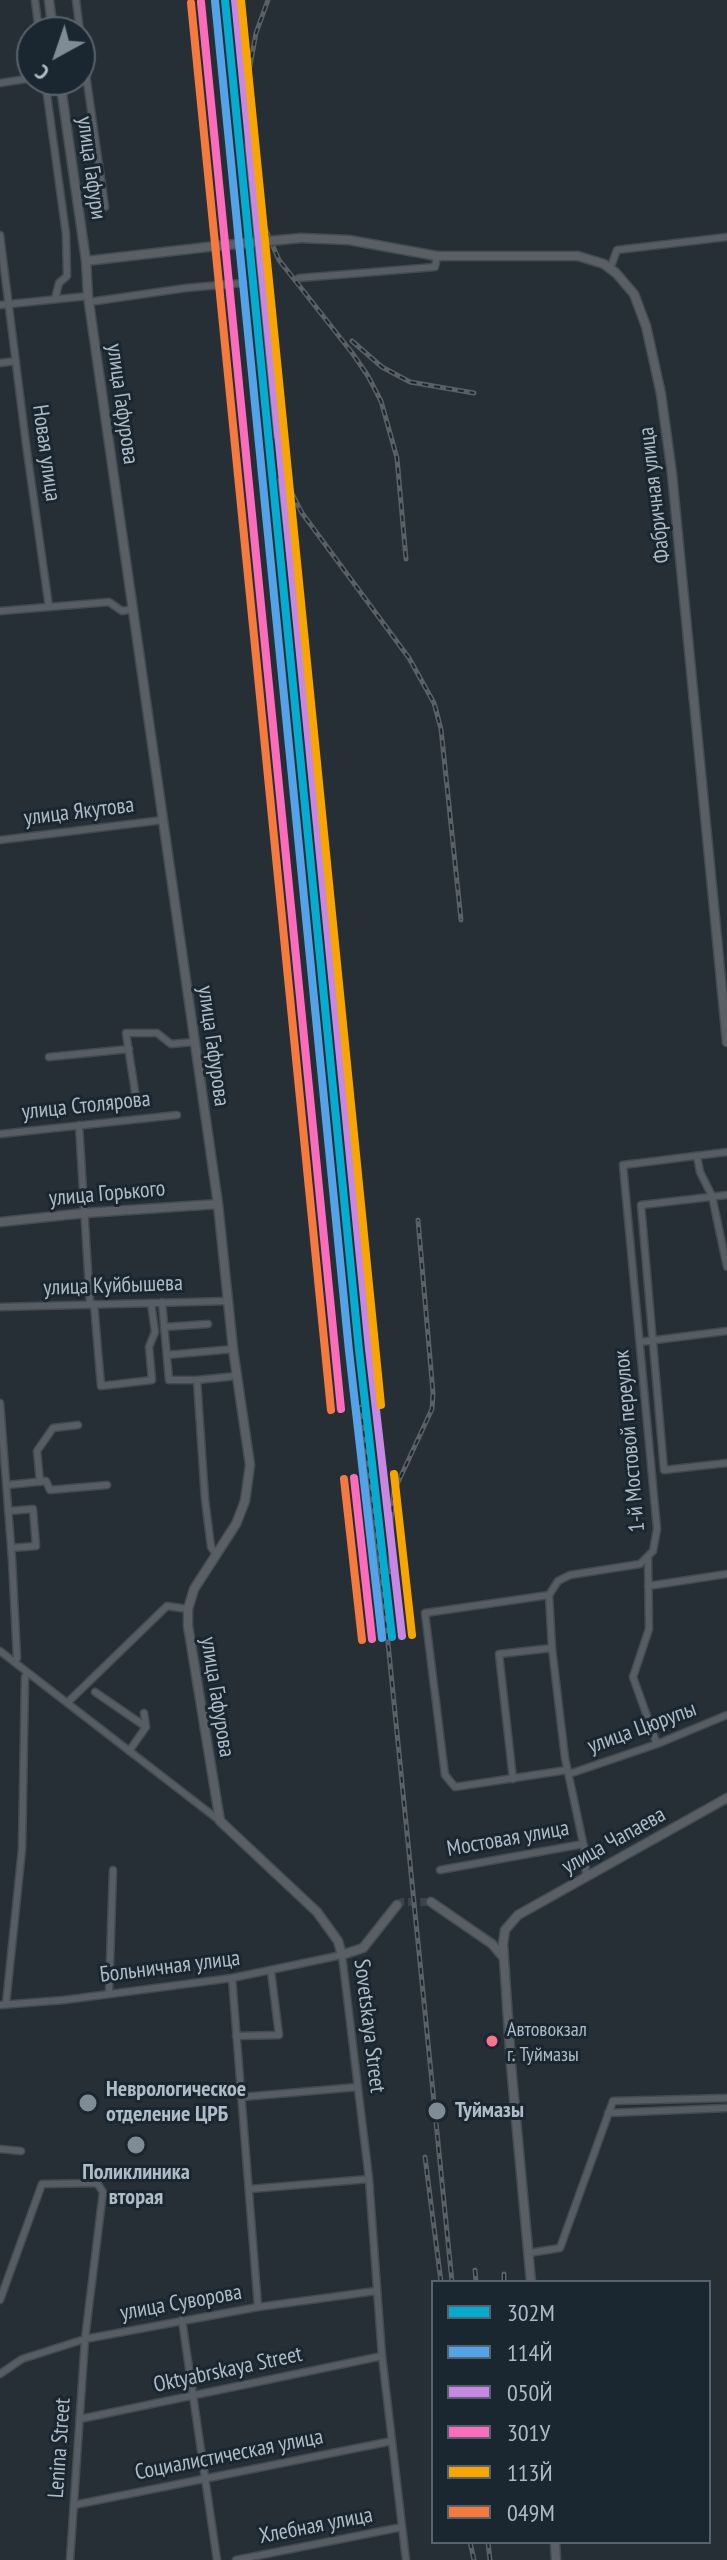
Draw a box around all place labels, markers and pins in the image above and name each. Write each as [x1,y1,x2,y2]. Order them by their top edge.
place label: Автовокзал г. Туймазы [507,2018,587,2065]
marker: Автовокзал г. Туймазы [484,2033,500,2049]
place label: Неврологическое отделение ЦРБ [106,2077,246,2128]
marker: Неврологическое отделение ЦРБ [77,2092,99,2114]
place label: Туймазы [455,2098,524,2124]
marker: Туймазы [426,2100,448,2122]
marker: Поликлиника вторая [125,2134,147,2156]
place label: Поликлиника вторая [82,2160,190,2212]

